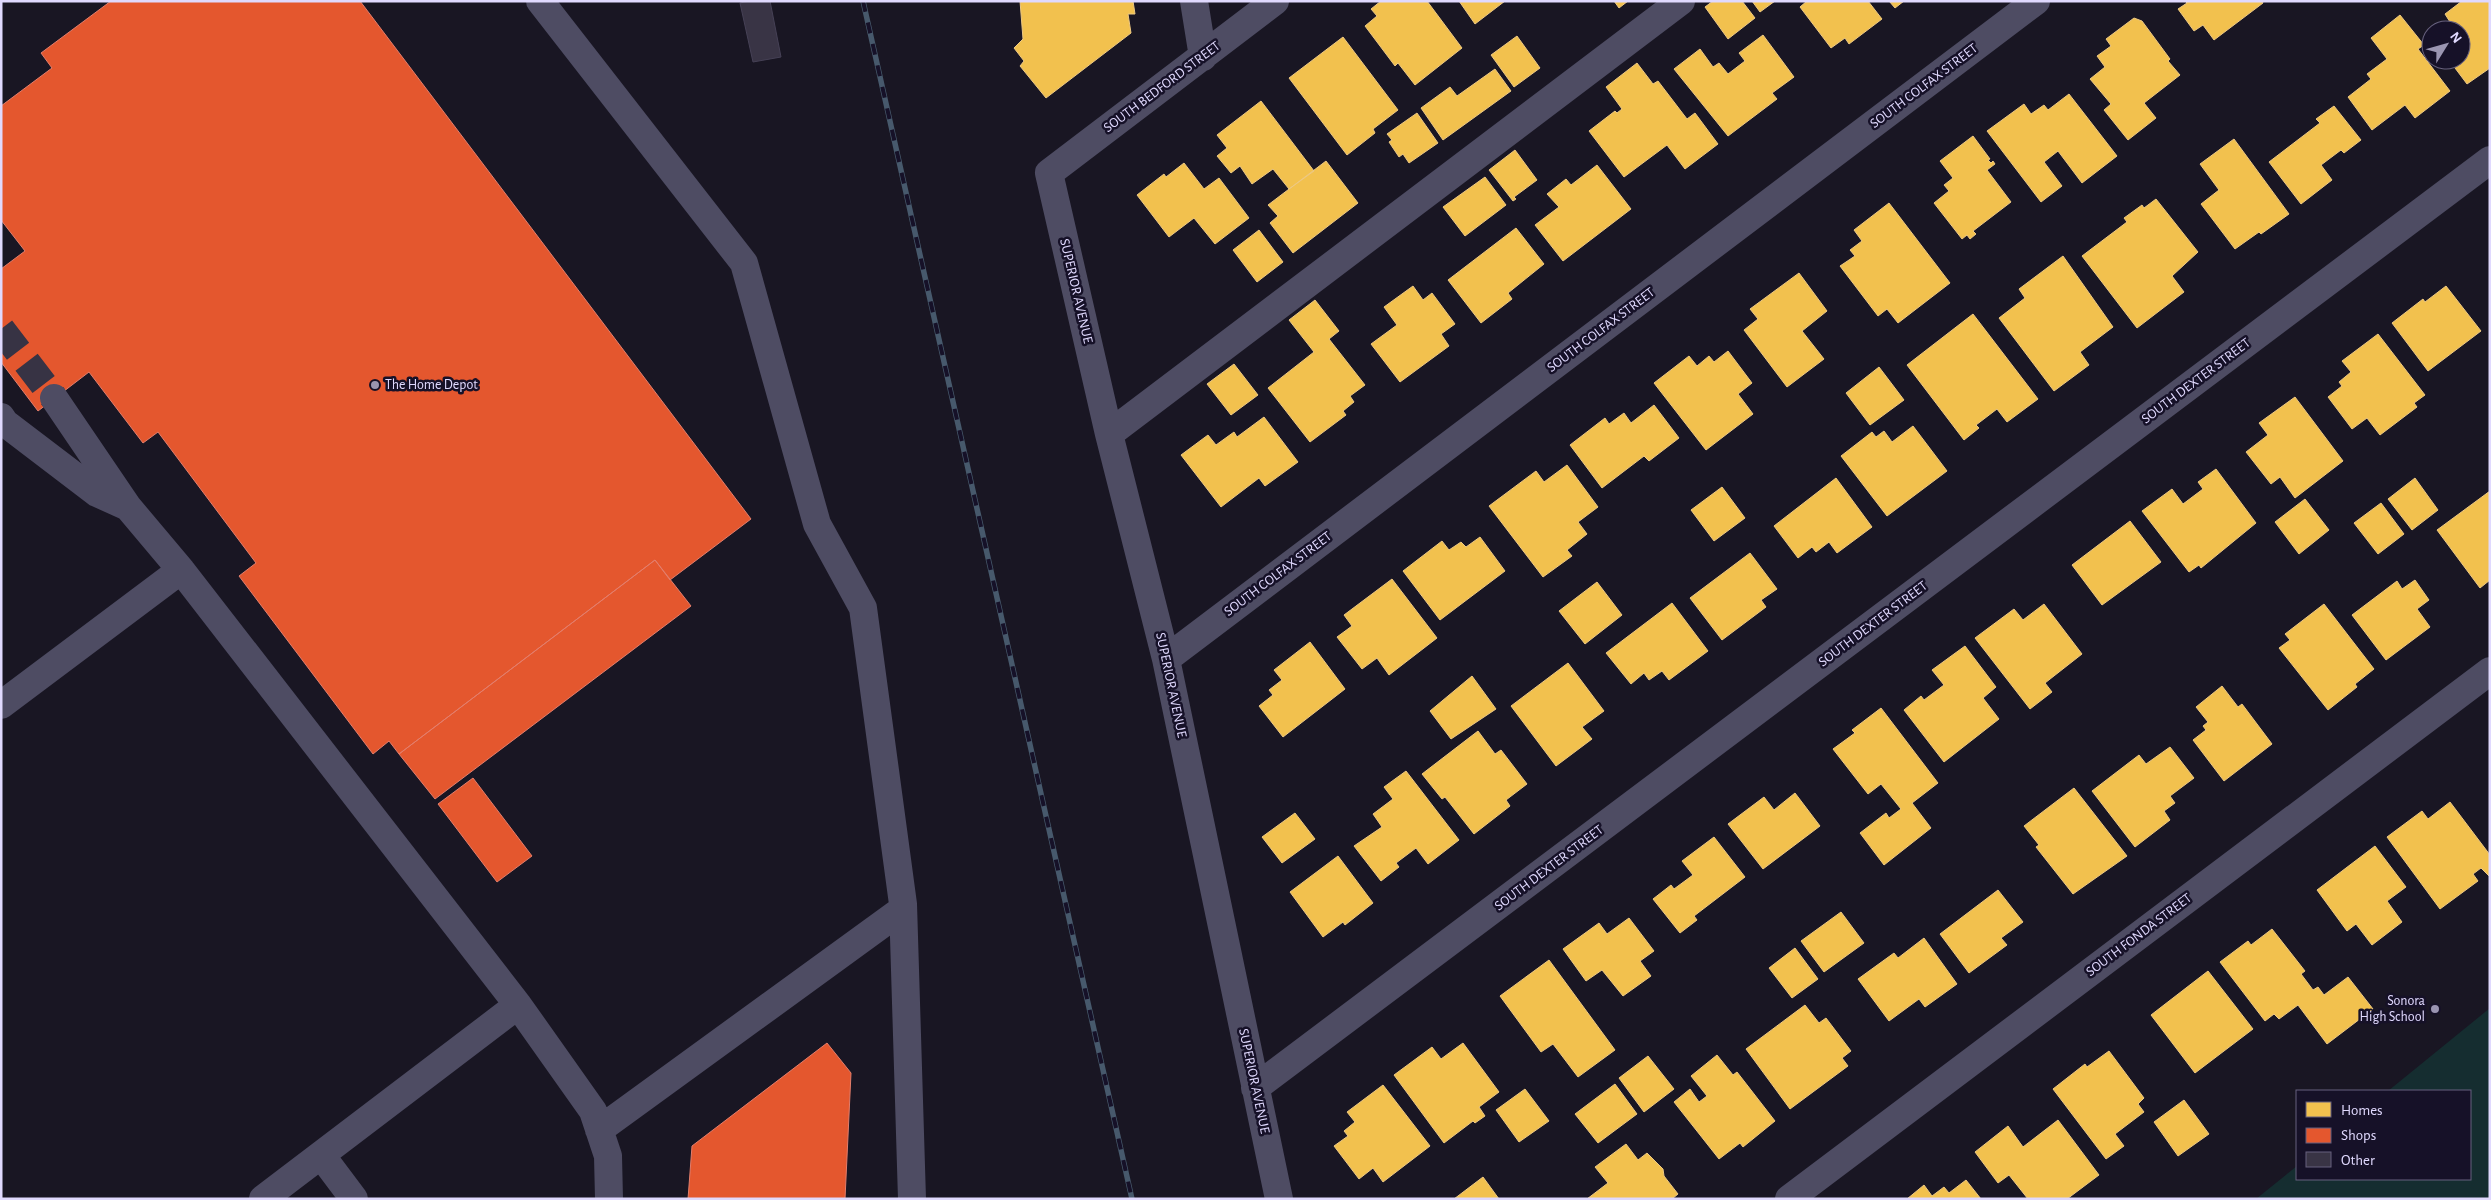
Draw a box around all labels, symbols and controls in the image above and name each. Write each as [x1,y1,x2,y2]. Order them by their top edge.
north arrow [2421,20,2471,70]
text: N [2447,30,2464,46]
street label: SOUTH BEDFORD STREET [1101,39,1223,135]
street label: SOUTH COLFAX STREET [1868,41,1980,131]
street label: SUPERIOR AVENUE [1057,237,1095,345]
street label: SOUTH COLFAX STREET [1545,285,1657,375]
street label: SOUTH DEXTER STREET [2139,336,2253,426]
place label: The Home Depot [385,378,478,392]
marker: The Home Depot [369,379,381,391]
street label: SOUTH COLFAX STREET [1222,529,1334,619]
street label: SOUTH DEXTER STREET [1816,579,1930,669]
street label: SUPERIOR AVENUE [1153,631,1189,739]
street label: SOUTH DEXTER STREET [1492,823,1606,913]
street label: SOUTH FONDA STREET [2084,891,2194,979]
place label: Sonora High School [2359,994,2426,1024]
marker: Sonora High School [2429,1003,2441,1015]
street label: SUPERIOR AVENUE [1236,1027,1272,1135]
legend [2296,1090,2471,1180]
text: Homes [2341,1103,2383,1118]
text: Shops [2341,1128,2376,1143]
text: Other [2341,1153,2375,1168]

